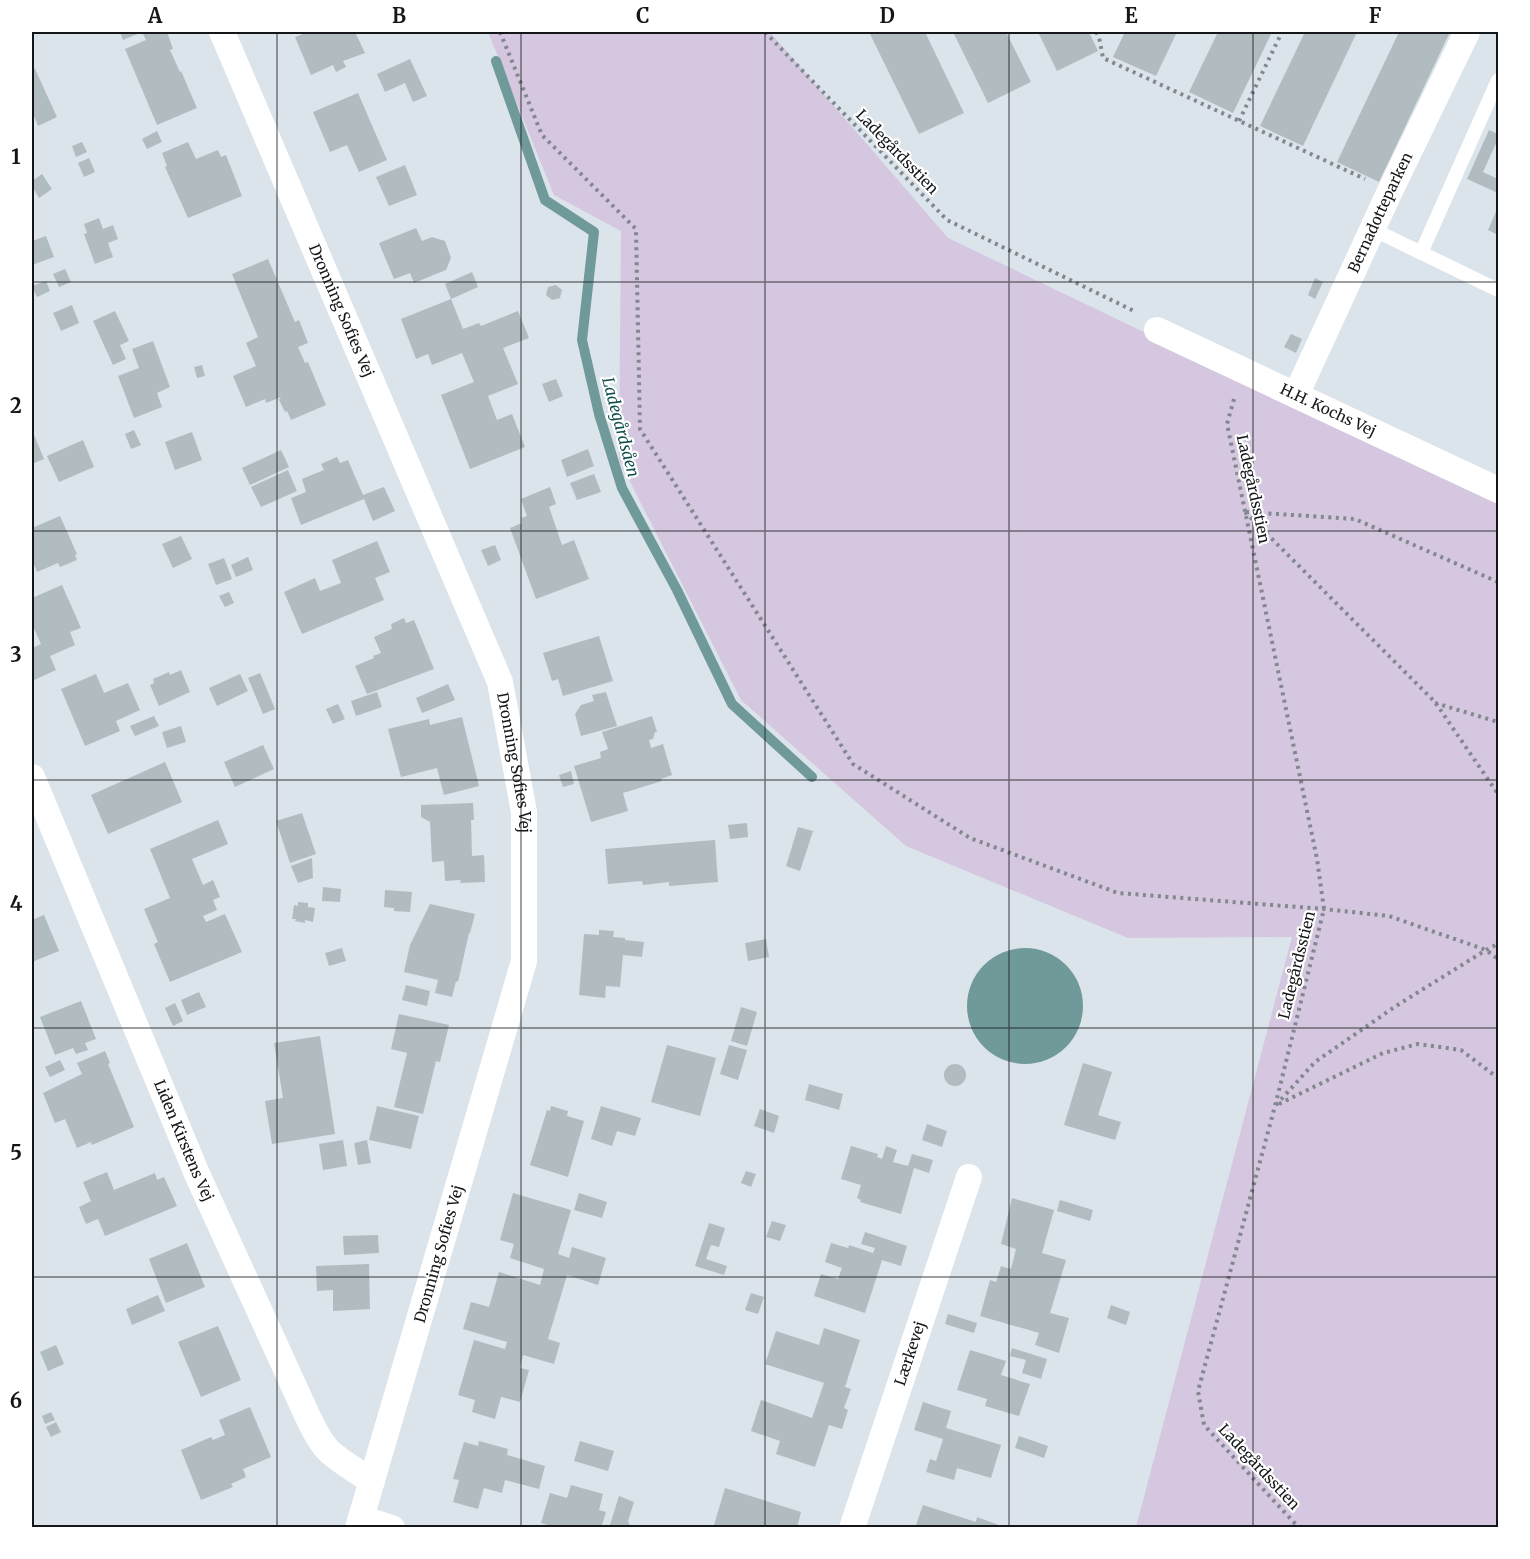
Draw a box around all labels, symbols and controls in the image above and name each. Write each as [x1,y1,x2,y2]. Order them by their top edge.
text: A [147,3,163,28]
text: B [392,3,406,28]
text: C [636,3,650,28]
text: D [879,3,895,28]
text: E [1124,3,1138,28]
text: F [1369,3,1382,28]
street label: Ladegårdsstien [852,105,943,198]
text: 1 [11,144,21,169]
street label: Bernadotteparken [1344,149,1416,276]
street label: Dronning Sofies Vej [305,241,378,380]
water label: Ladegårdsåen [598,375,644,479]
street label: H.H. Kochs Vej [1277,379,1379,440]
text: 2 [10,393,22,418]
street label: Ladegårdsstien [1233,433,1274,545]
text: 3 [10,642,22,667]
street label: Dronning Sofies Vej [493,691,534,833]
text: 4 [10,891,23,916]
street label: Ladegårdsstien [1274,909,1319,1021]
street label: Liden Kirstens Vej [150,1077,218,1204]
text: 5 [10,1140,22,1165]
street label: Dronning Sofies Vej [410,1183,467,1325]
street label: Lærkevej [890,1319,929,1388]
text: 6 [10,1388,22,1413]
street label: Ladegårdsstien [1215,1420,1304,1514]

